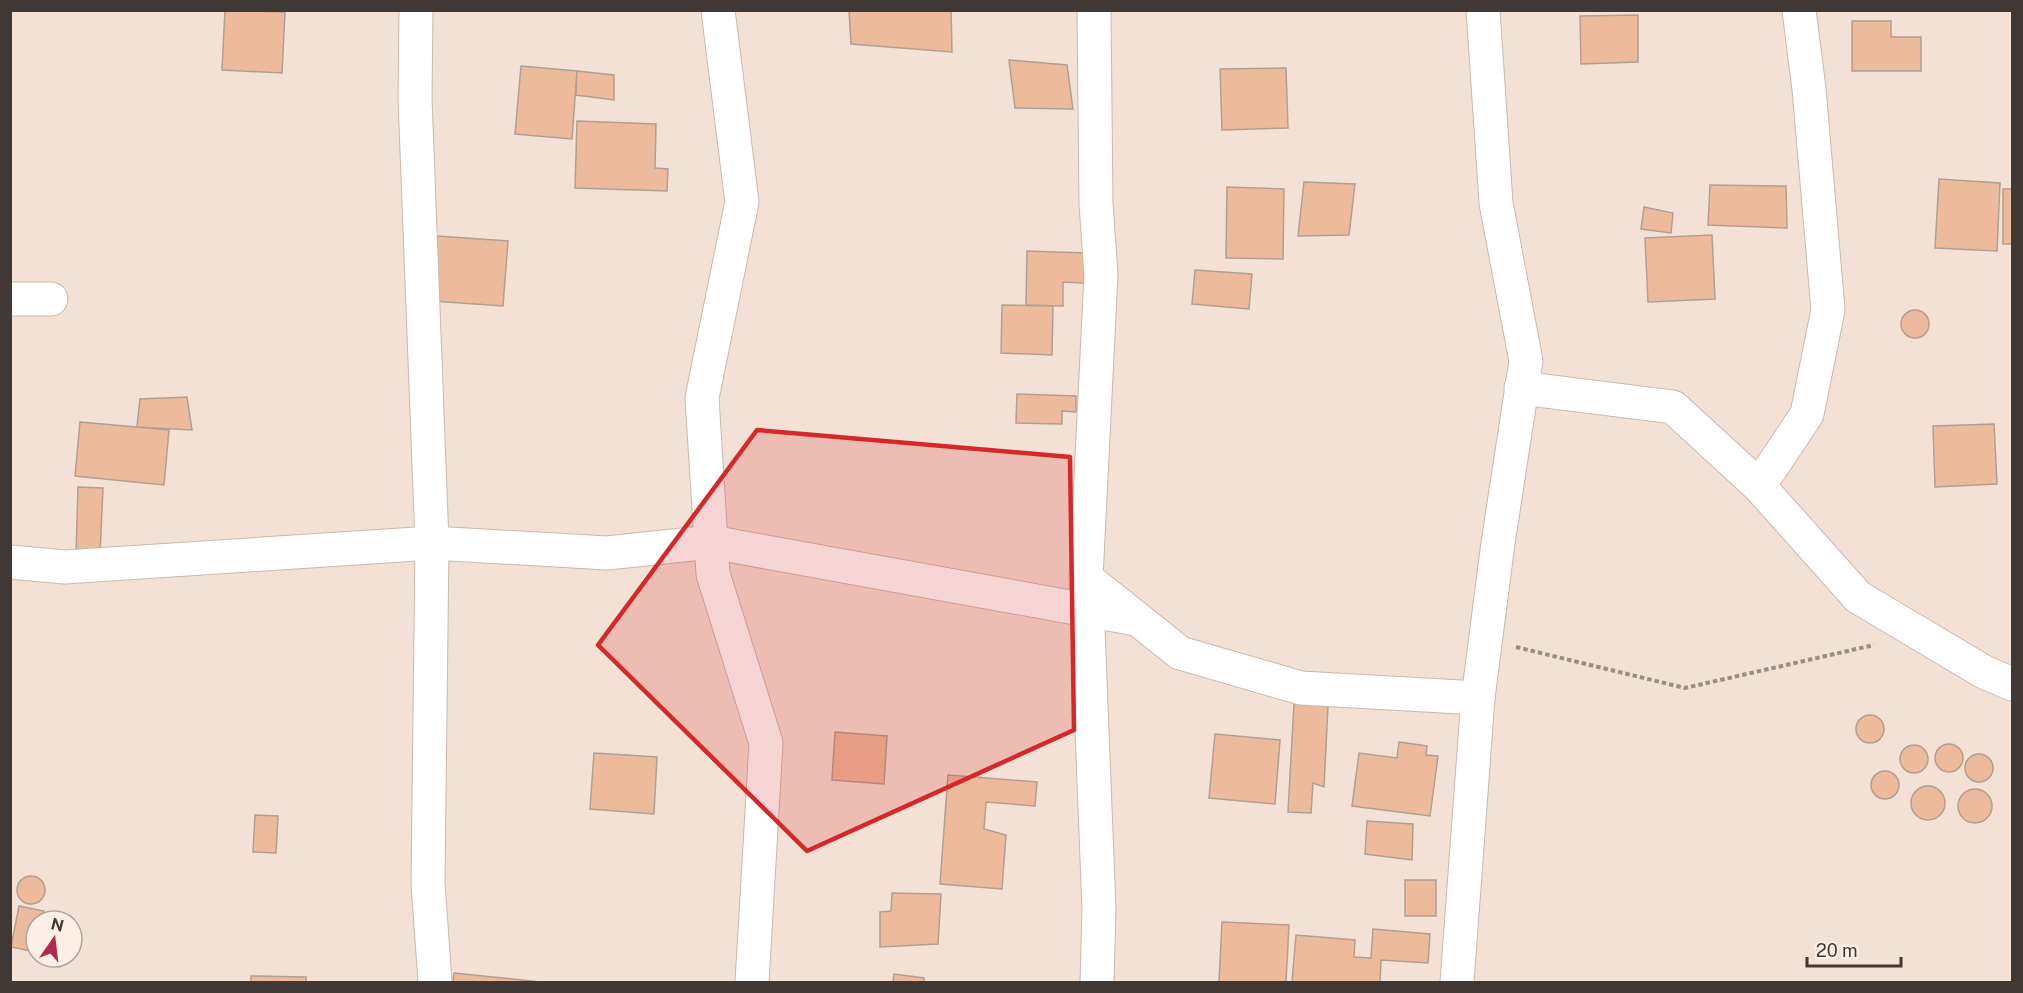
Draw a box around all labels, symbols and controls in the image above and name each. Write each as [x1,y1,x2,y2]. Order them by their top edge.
north arrow [24,909,84,969]
text: N [49,914,66,936]
scale bar [1807,930,1902,968]
text: 20 m [1816,940,1858,961]

